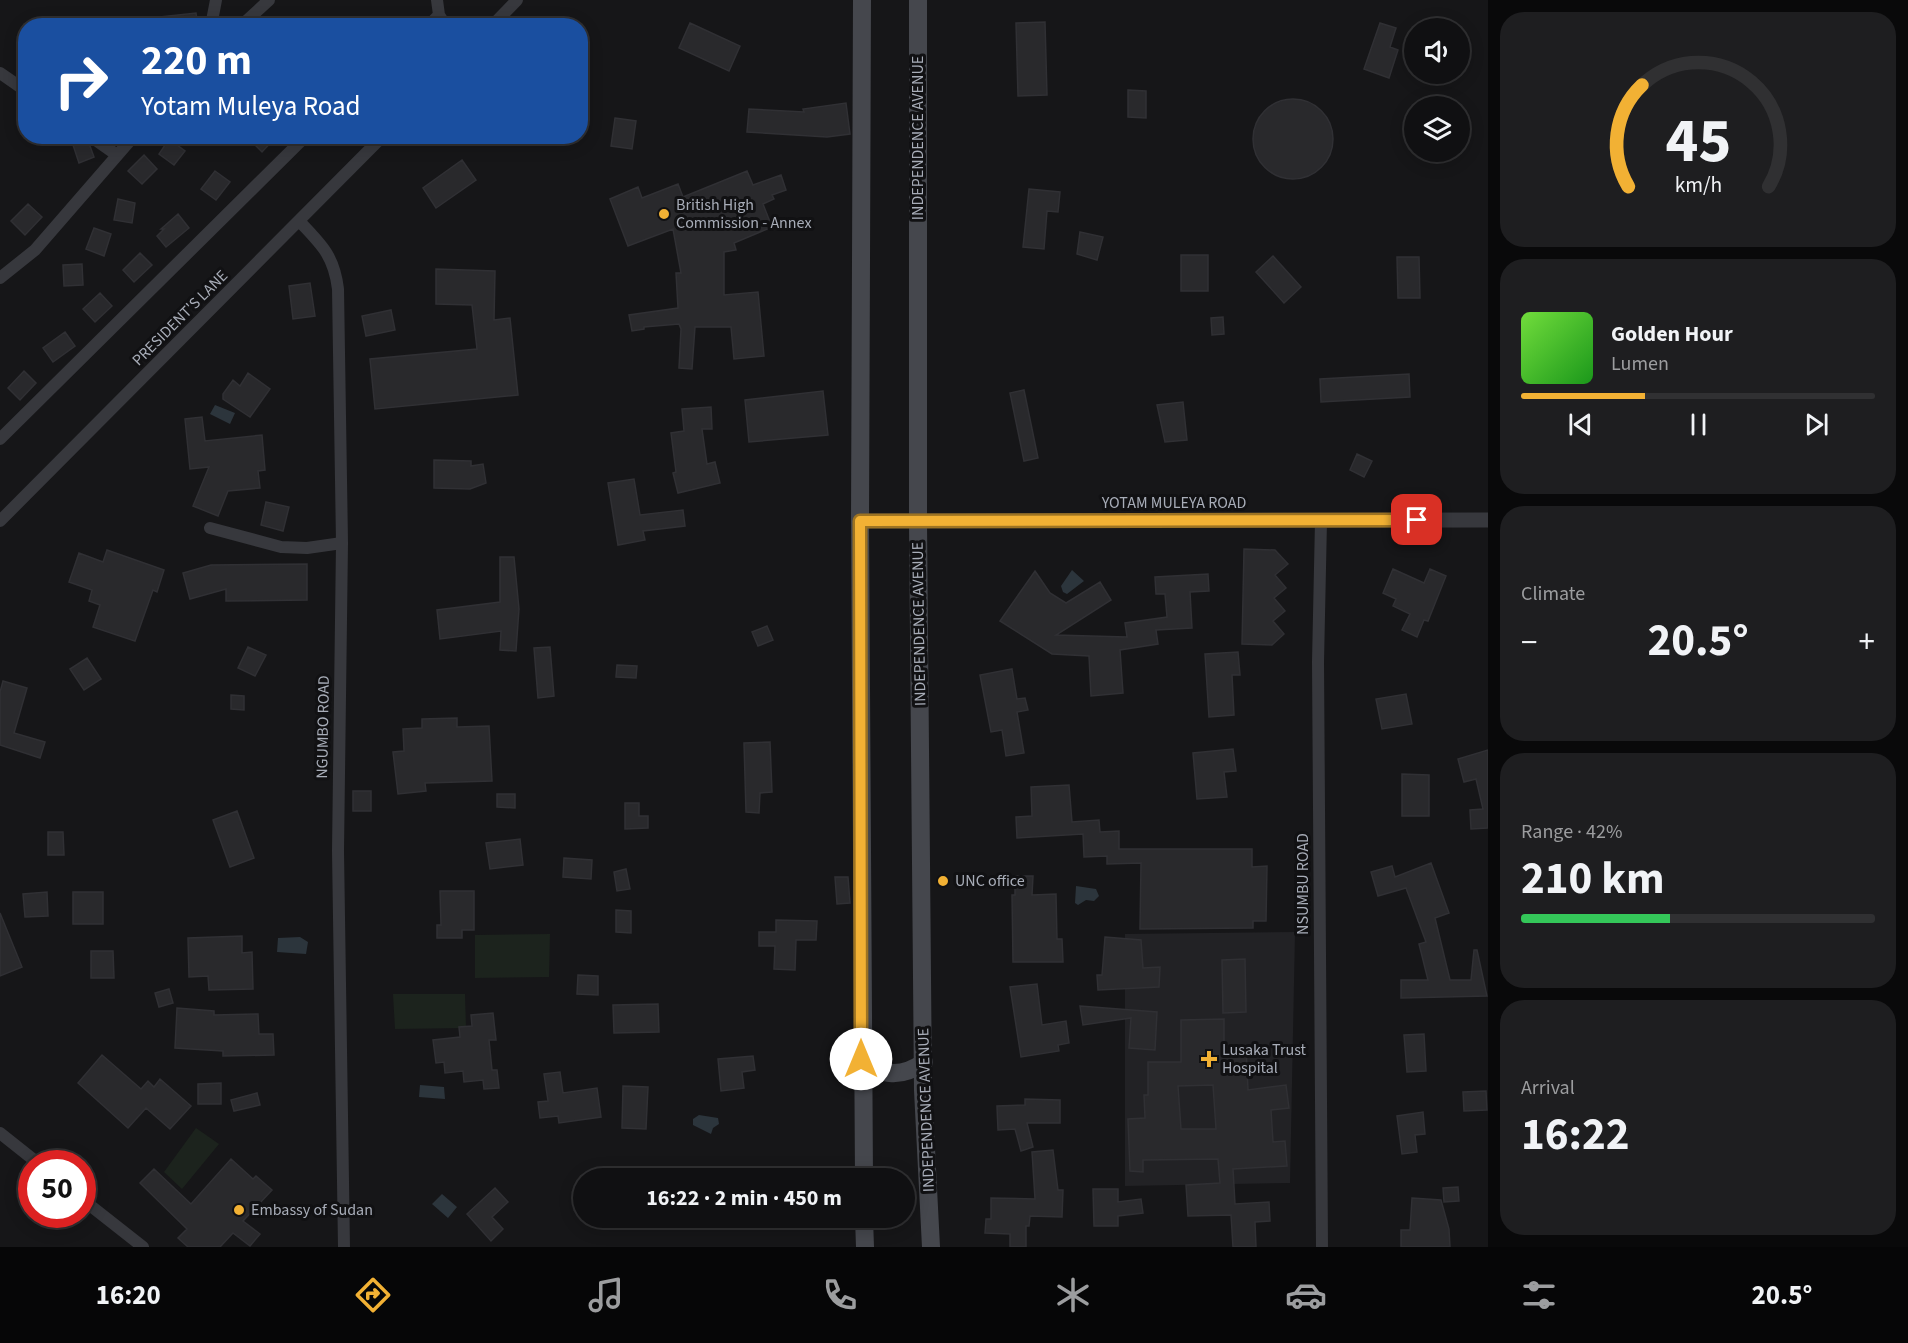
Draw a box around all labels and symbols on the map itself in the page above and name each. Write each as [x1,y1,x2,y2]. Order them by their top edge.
street label: INDEPENDENCE AVENUE [907,56,929,220]
place label: British High Commission - Annex [676,194,812,234]
marker: British High Commission - Annex [657,207,671,221]
street label: PRESIDENT'S LANE [127,265,233,371]
street label: YOTAM MULEYA ROAD [1101,492,1246,514]
pin [1391,494,1442,545]
street label: INDEPENDENCE AVENUE [907,542,931,706]
street label: NGUMBO ROAD [311,675,335,779]
street label: NSUMBU ROAD [1292,833,1314,935]
place label: UNC office [955,870,1025,892]
marker: UNC office [936,874,950,888]
position arrow [829,1027,893,1091]
street label: INDEPENDENCE AVENUE [912,1028,940,1192]
place label: Lusaka Trust Hospital [1222,1039,1307,1079]
marker: Lusaka Trust Hospital [1200,1050,1218,1068]
speed limit sign: 50 [18,1150,96,1228]
place label: Embassy of Sudan [251,1199,373,1221]
marker: Embassy of Sudan [232,1203,246,1217]

